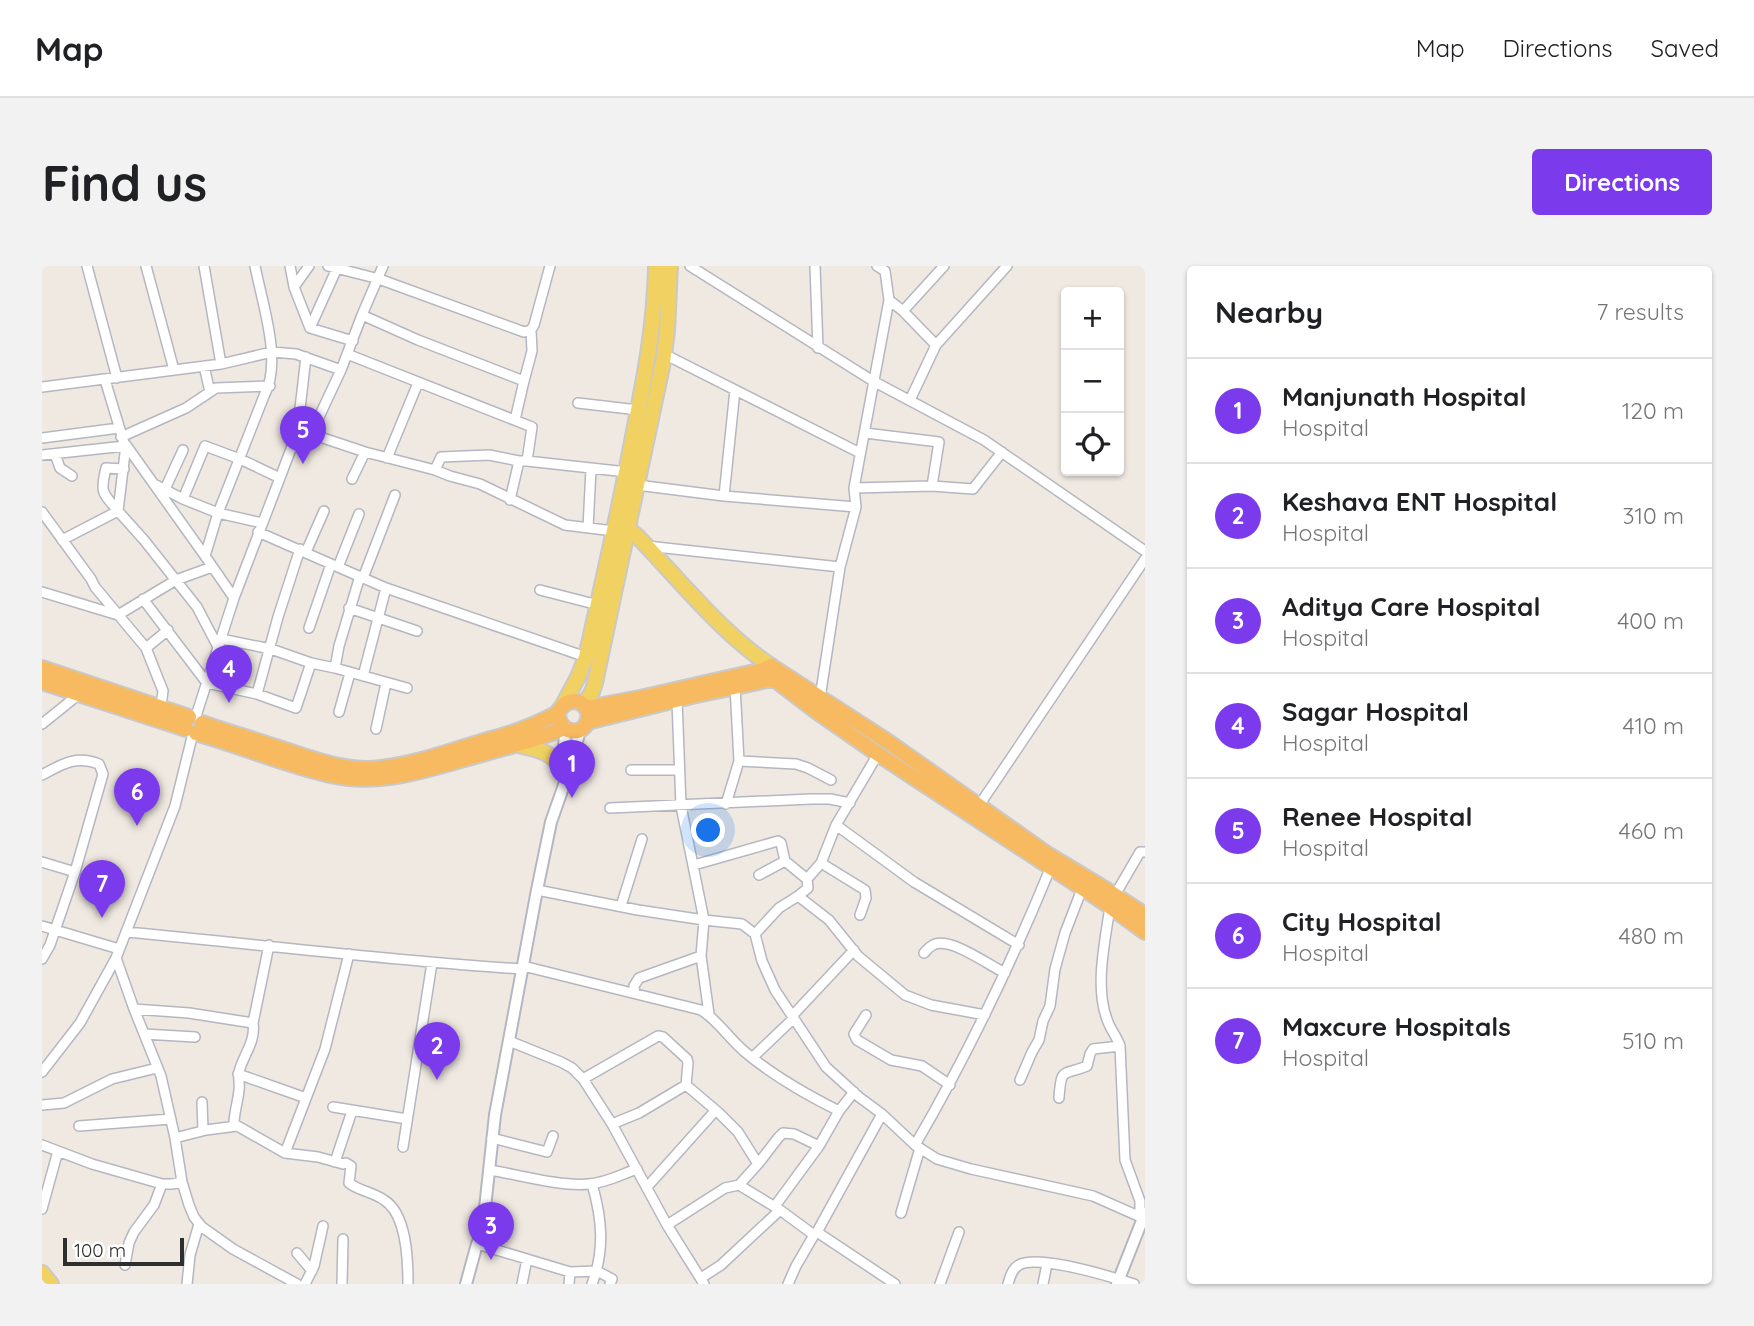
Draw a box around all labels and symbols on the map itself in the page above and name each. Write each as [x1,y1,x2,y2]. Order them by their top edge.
pin: 5 [280,406,326,464]
pin: 4 [206,645,252,703]
pin: 1 [549,740,595,798]
pin: 6 [114,768,160,826]
your location [691,813,725,847]
pin: 7 [79,860,125,918]
pin: 2 [414,1022,460,1080]
pin: 3 [468,1202,514,1260]
scale bar [63,1235,184,1267]

